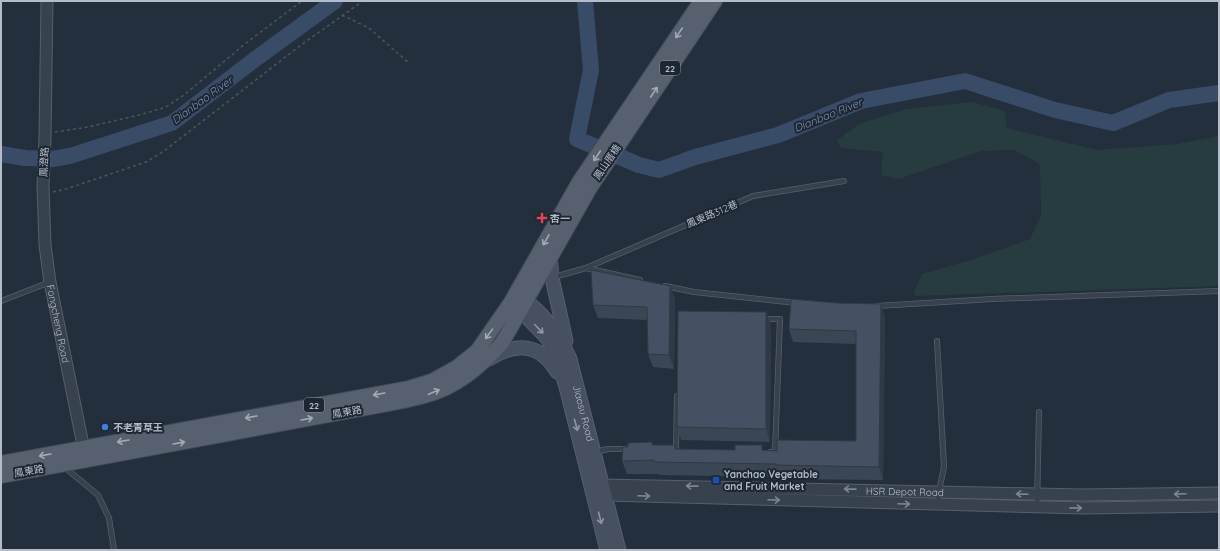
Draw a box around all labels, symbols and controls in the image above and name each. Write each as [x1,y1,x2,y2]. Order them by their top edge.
one-way arrow [675,28,683,39]
road number: 22 [660,61,680,75]
water label: Dianbao River [169,72,237,127]
one-way arrow [650,86,658,97]
water label: Dianbao River [792,94,866,135]
street label: 鳳山厝橋 [590,142,624,182]
street label: 鳳澄路 [37,147,51,177]
one-way arrow [593,150,601,161]
street label: 鳳東路312巷 [684,197,740,231]
place label: 杏一 [549,212,570,225]
marker: 杏一 [537,213,547,223]
one-way arrow [542,234,550,246]
street label: Fongcheng Road [44,283,73,364]
one-way arrow [534,324,543,334]
one-way arrow [485,329,494,340]
street label: Jiaosu Road [570,383,597,443]
one-way arrow [428,388,440,396]
one-way arrow [373,390,386,398]
road number: 22 [304,398,324,412]
street label: 鳳東路 [331,403,363,421]
one-way arrow [245,413,258,421]
one-way arrow [300,415,313,423]
one-way arrow [572,418,580,431]
place label: 不老青草王 [113,421,163,434]
marker: 不老青草王 [100,422,110,432]
one-way arrow [117,437,130,445]
one-way arrow [172,438,185,446]
one-way arrow [39,451,52,459]
street label: 鳳東路 [13,462,45,480]
place label: Yanchao Vegetable and Fruit Market [724,468,818,493]
marker: Yanchao Vegetable and Fruit Market [711,475,721,485]
one-way arrow [686,482,699,490]
street label: HSR Depot Road [866,484,944,499]
one-way arrow [844,485,857,493]
one-way arrow [1016,490,1029,497]
one-way arrow [1174,490,1187,497]
one-way arrow [637,493,650,500]
one-way arrow [767,496,780,504]
one-way arrow [897,500,910,508]
one-way arrow [1069,504,1082,511]
one-way arrow [596,511,604,524]

